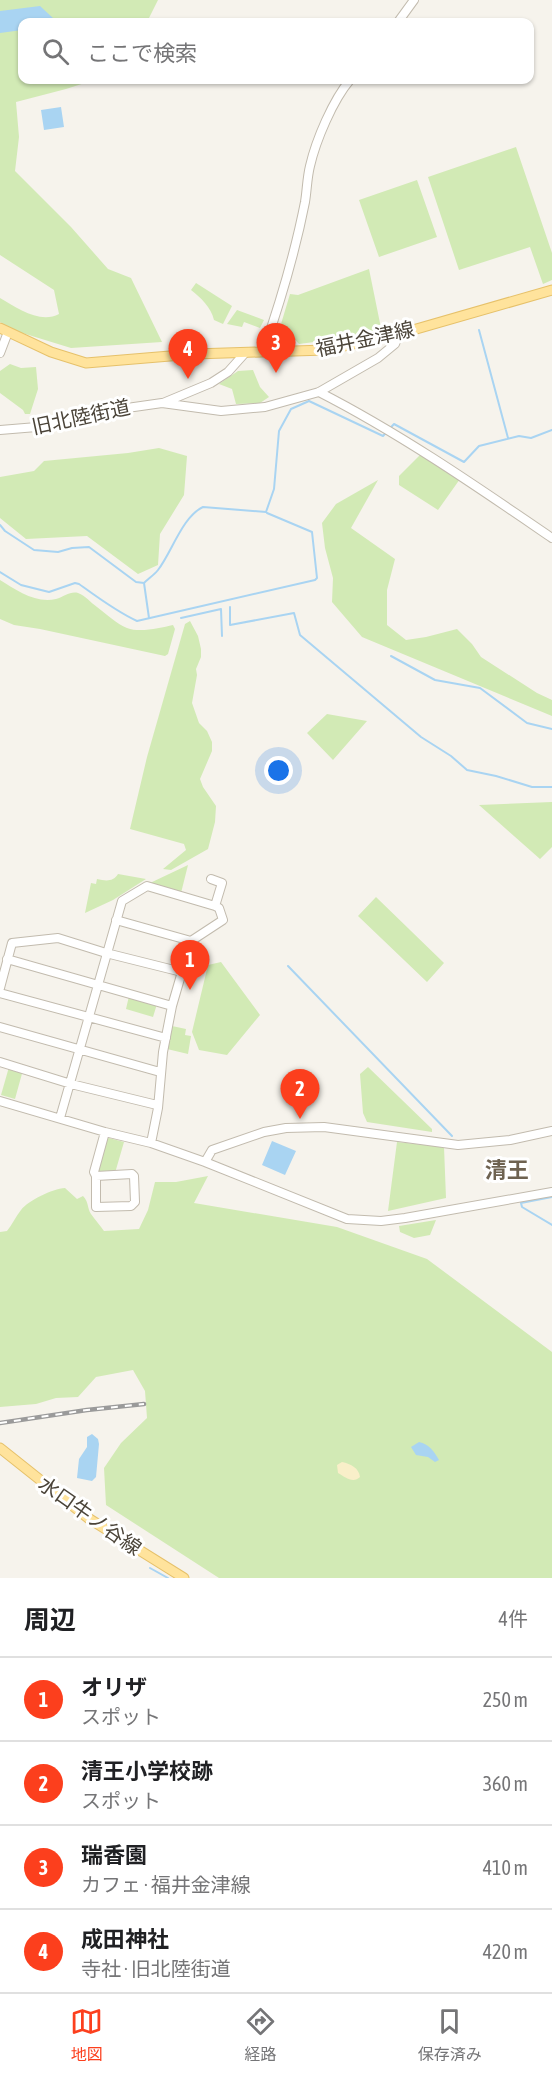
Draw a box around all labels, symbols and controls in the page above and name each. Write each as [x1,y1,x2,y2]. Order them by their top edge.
search box [18,18,534,84]
icon: search [39,35,72,68]
text: ここで検索 [87,40,197,66]
street label: 福井金津線 [314,317,416,360]
pin: 3 [256,324,296,373]
pin: 4 [168,330,207,379]
street label: 旧北陸街道 [30,395,132,438]
your location [264,756,293,785]
pin: 1 [170,940,210,990]
pin: 2 [280,1070,320,1119]
district label: 清王 [485,1157,529,1183]
street label: 水口牛ノ谷線 [35,1472,146,1559]
text: 周辺 [24,1605,76,1635]
text: 4件 [499,1607,528,1630]
text: オリザ [81,1674,147,1700]
text: 1 [39,1688,48,1711]
text: 250 m [483,1688,528,1711]
text: スポット [81,1705,161,1728]
text: 清王小学校跡 [81,1758,213,1784]
text: 2 [39,1772,48,1795]
text: 360 m [483,1772,528,1795]
text: スポット [81,1789,161,1812]
text: 瑞香園 [81,1842,147,1868]
text: 3 [39,1856,48,1879]
text: 410 m [483,1856,528,1879]
text: カフェ · 福井金津線 [81,1873,251,1896]
text: 成田神社 [81,1926,169,1952]
text: 4 [39,1940,48,1963]
text: 420 m [483,1940,528,1963]
text: 寺社 · 旧北陸街道 [81,1957,231,1980]
tab: 地図 [70,2005,103,2065]
tab: 経路 [244,2005,277,2065]
tab: 保存済み [418,2005,482,2065]

